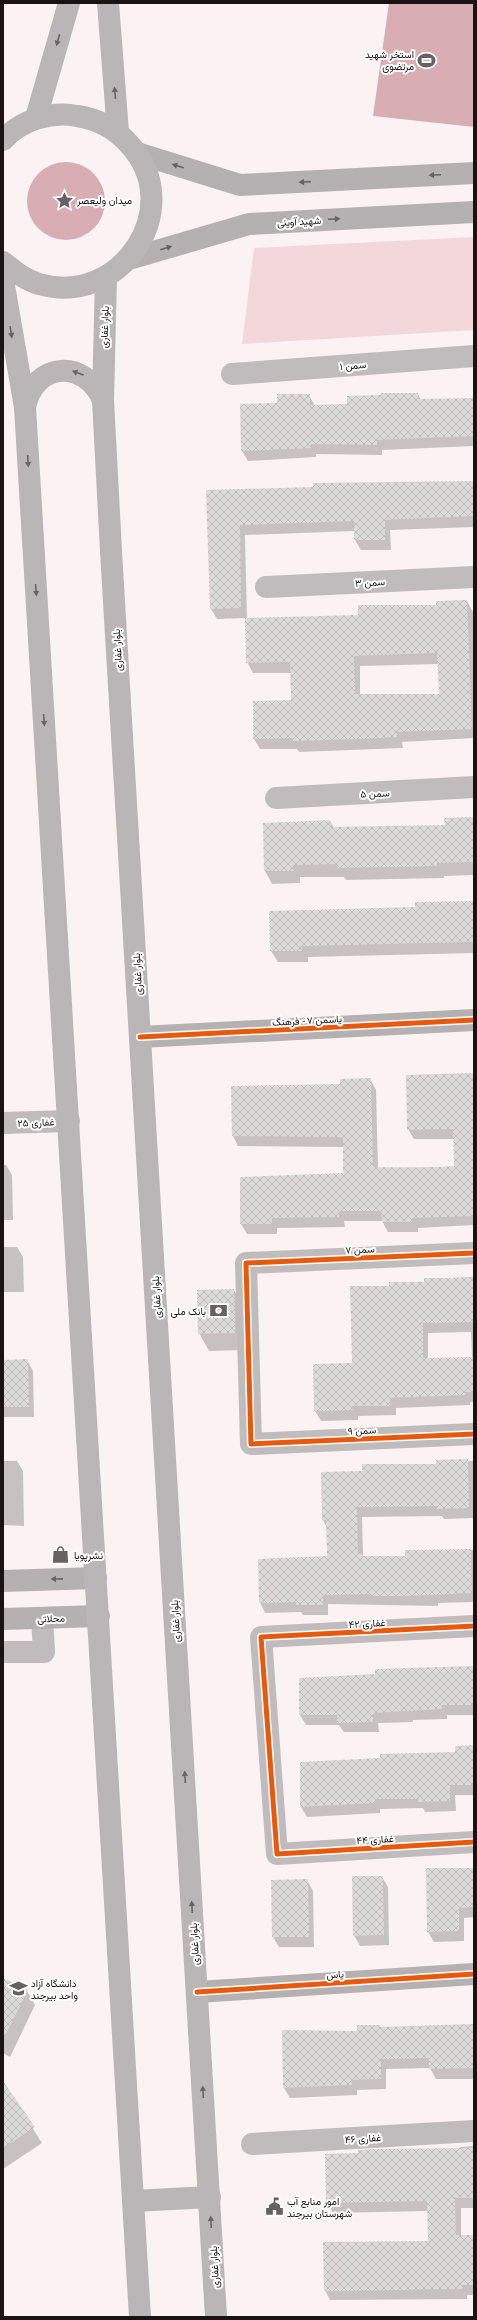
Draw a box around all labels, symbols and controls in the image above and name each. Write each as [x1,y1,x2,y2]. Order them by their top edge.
one-way arrow [55,34,61,47]
place label: استخر شهید مرتضوی [365,48,414,73]
sports icon: استخر شهید مرتضوی [417,50,437,70]
one-way arrow [112,87,119,99]
one-way arrow [172,163,184,169]
one-way arrow [428,172,441,178]
one-way arrow [299,178,311,185]
place icon: میدان ولیعصر [54,190,74,210]
place label: میدان ولیعصر [76,194,132,207]
street label: شهید آوینی [277,214,322,229]
one-way arrow [328,216,340,223]
one-way arrow [160,245,172,251]
street label: بلوار غفاری [97,306,112,348]
one-way arrow [8,326,14,338]
street label: سمن ۱ [339,358,367,373]
one-way arrow [71,370,83,376]
one-way arrow [25,455,32,467]
street label: سمن ۳ [355,575,385,590]
one-way arrow [33,584,40,596]
street label: بلوار غفاری [110,628,125,671]
one-way arrow [41,714,48,726]
street label: سمن ۵ [360,786,390,801]
street label: بلوار غفاری [130,952,145,995]
street label: یاسمن ۷ - فرهنگ [272,1012,342,1029]
street label: غفاری ۲۵ [17,1115,55,1130]
street label: سمن ۷ [345,1242,375,1257]
street label: بلوار غفاری [149,1275,164,1318]
bank icon: بانک ملی [209,1301,229,1321]
place label: بانک ملی [170,1305,206,1318]
street label: سمن ۹ [348,1423,377,1438]
shop icon: نشرپویا [51,1545,71,1565]
place label: نشرپویا [74,1549,103,1563]
one-way arrow [51,1576,63,1583]
street label: بلوار غفاری [168,1599,183,1642]
street label: محلاتی [37,1612,65,1625]
street label: غفاری ۴۲ [348,1616,386,1631]
one-way arrow [181,1771,188,1783]
street label: غفاری ۴۴ [356,1832,394,1847]
one-way arrow [189,1901,196,1913]
street label: بلوار غفاری [187,1922,202,1965]
street label: یاس [326,1967,344,1982]
place label: دانشگاه آزاد واحد بیرجند [31,1977,78,2002]
school or university icon: دانشگاه آزاد واحد بیرجند [8,1979,28,1999]
one-way arrow [200,2086,207,2098]
street label: غفاری ۴۶ [344,2131,382,2146]
place label: امور منابع آب شهرستان بیرجند [287,2195,352,2220]
public building icon: امور منابع آب شهرستان بیرجند [264,2197,284,2217]
one-way arrow [208,2215,214,2228]
street label: بلوار غفاری [207,2245,222,2288]

